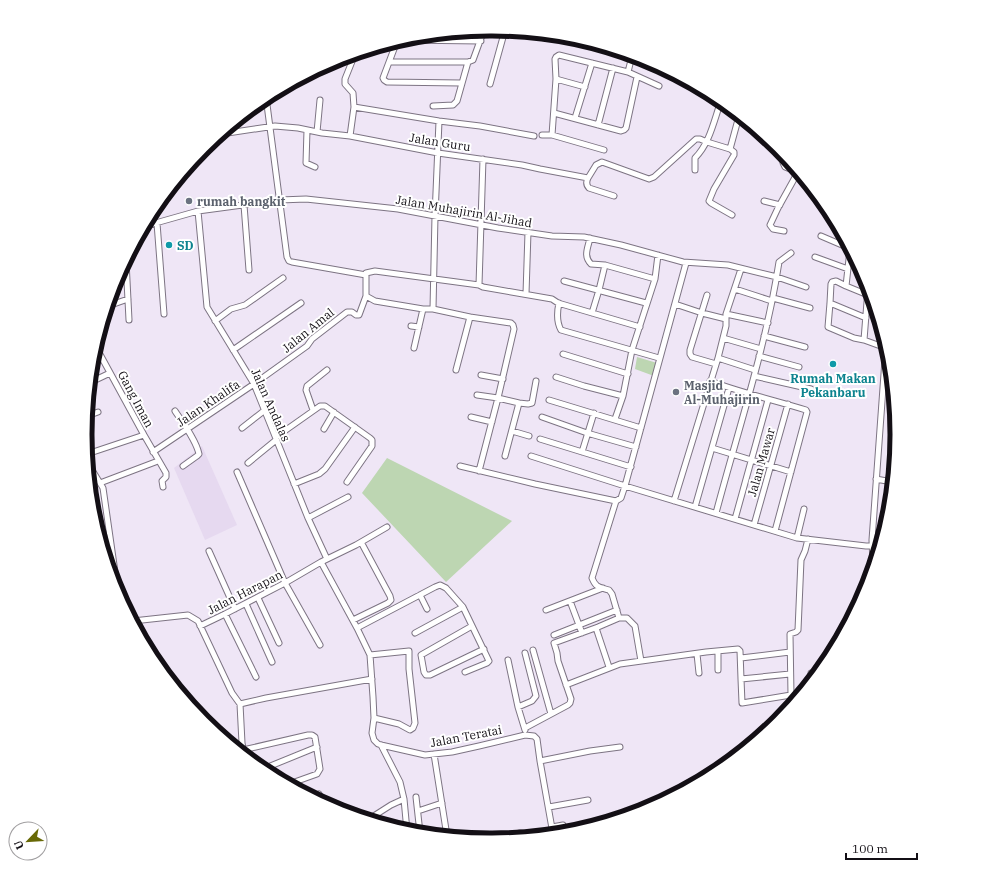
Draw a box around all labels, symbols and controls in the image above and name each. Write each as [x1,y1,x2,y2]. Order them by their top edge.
street label: Jalan Guru [408,130,472,154]
street label: Jalan Muhajirin Al-Jihad [395,192,533,230]
place label: rumah bangkit [197,194,286,209]
marker: rumah bangkit [184,196,194,206]
place label: SD [177,238,194,253]
marker: SD [164,240,174,250]
street label: Jalan Amal [279,304,337,355]
marker: Rumah Makan Pekanbaru [828,359,838,369]
street label: Jalan Andalas [248,366,294,444]
street label: Gang Iman [115,368,157,430]
place label: Rumah Makan Pekanbaru [790,371,876,400]
street label: Jalan Khalifa [173,376,243,430]
place label: Masjid Al-Muhajirin [684,378,760,407]
marker: Masjid Al-Muhajirin [671,387,681,397]
street label: Jalan Mawar [744,425,778,498]
street label: Jalan Harapan [205,567,285,617]
street label: Jalan Teratai [429,722,503,750]
north arrow [8,821,48,861]
scale bar [846,835,917,861]
text: U [11,838,27,852]
text: 100 m [852,841,888,856]

